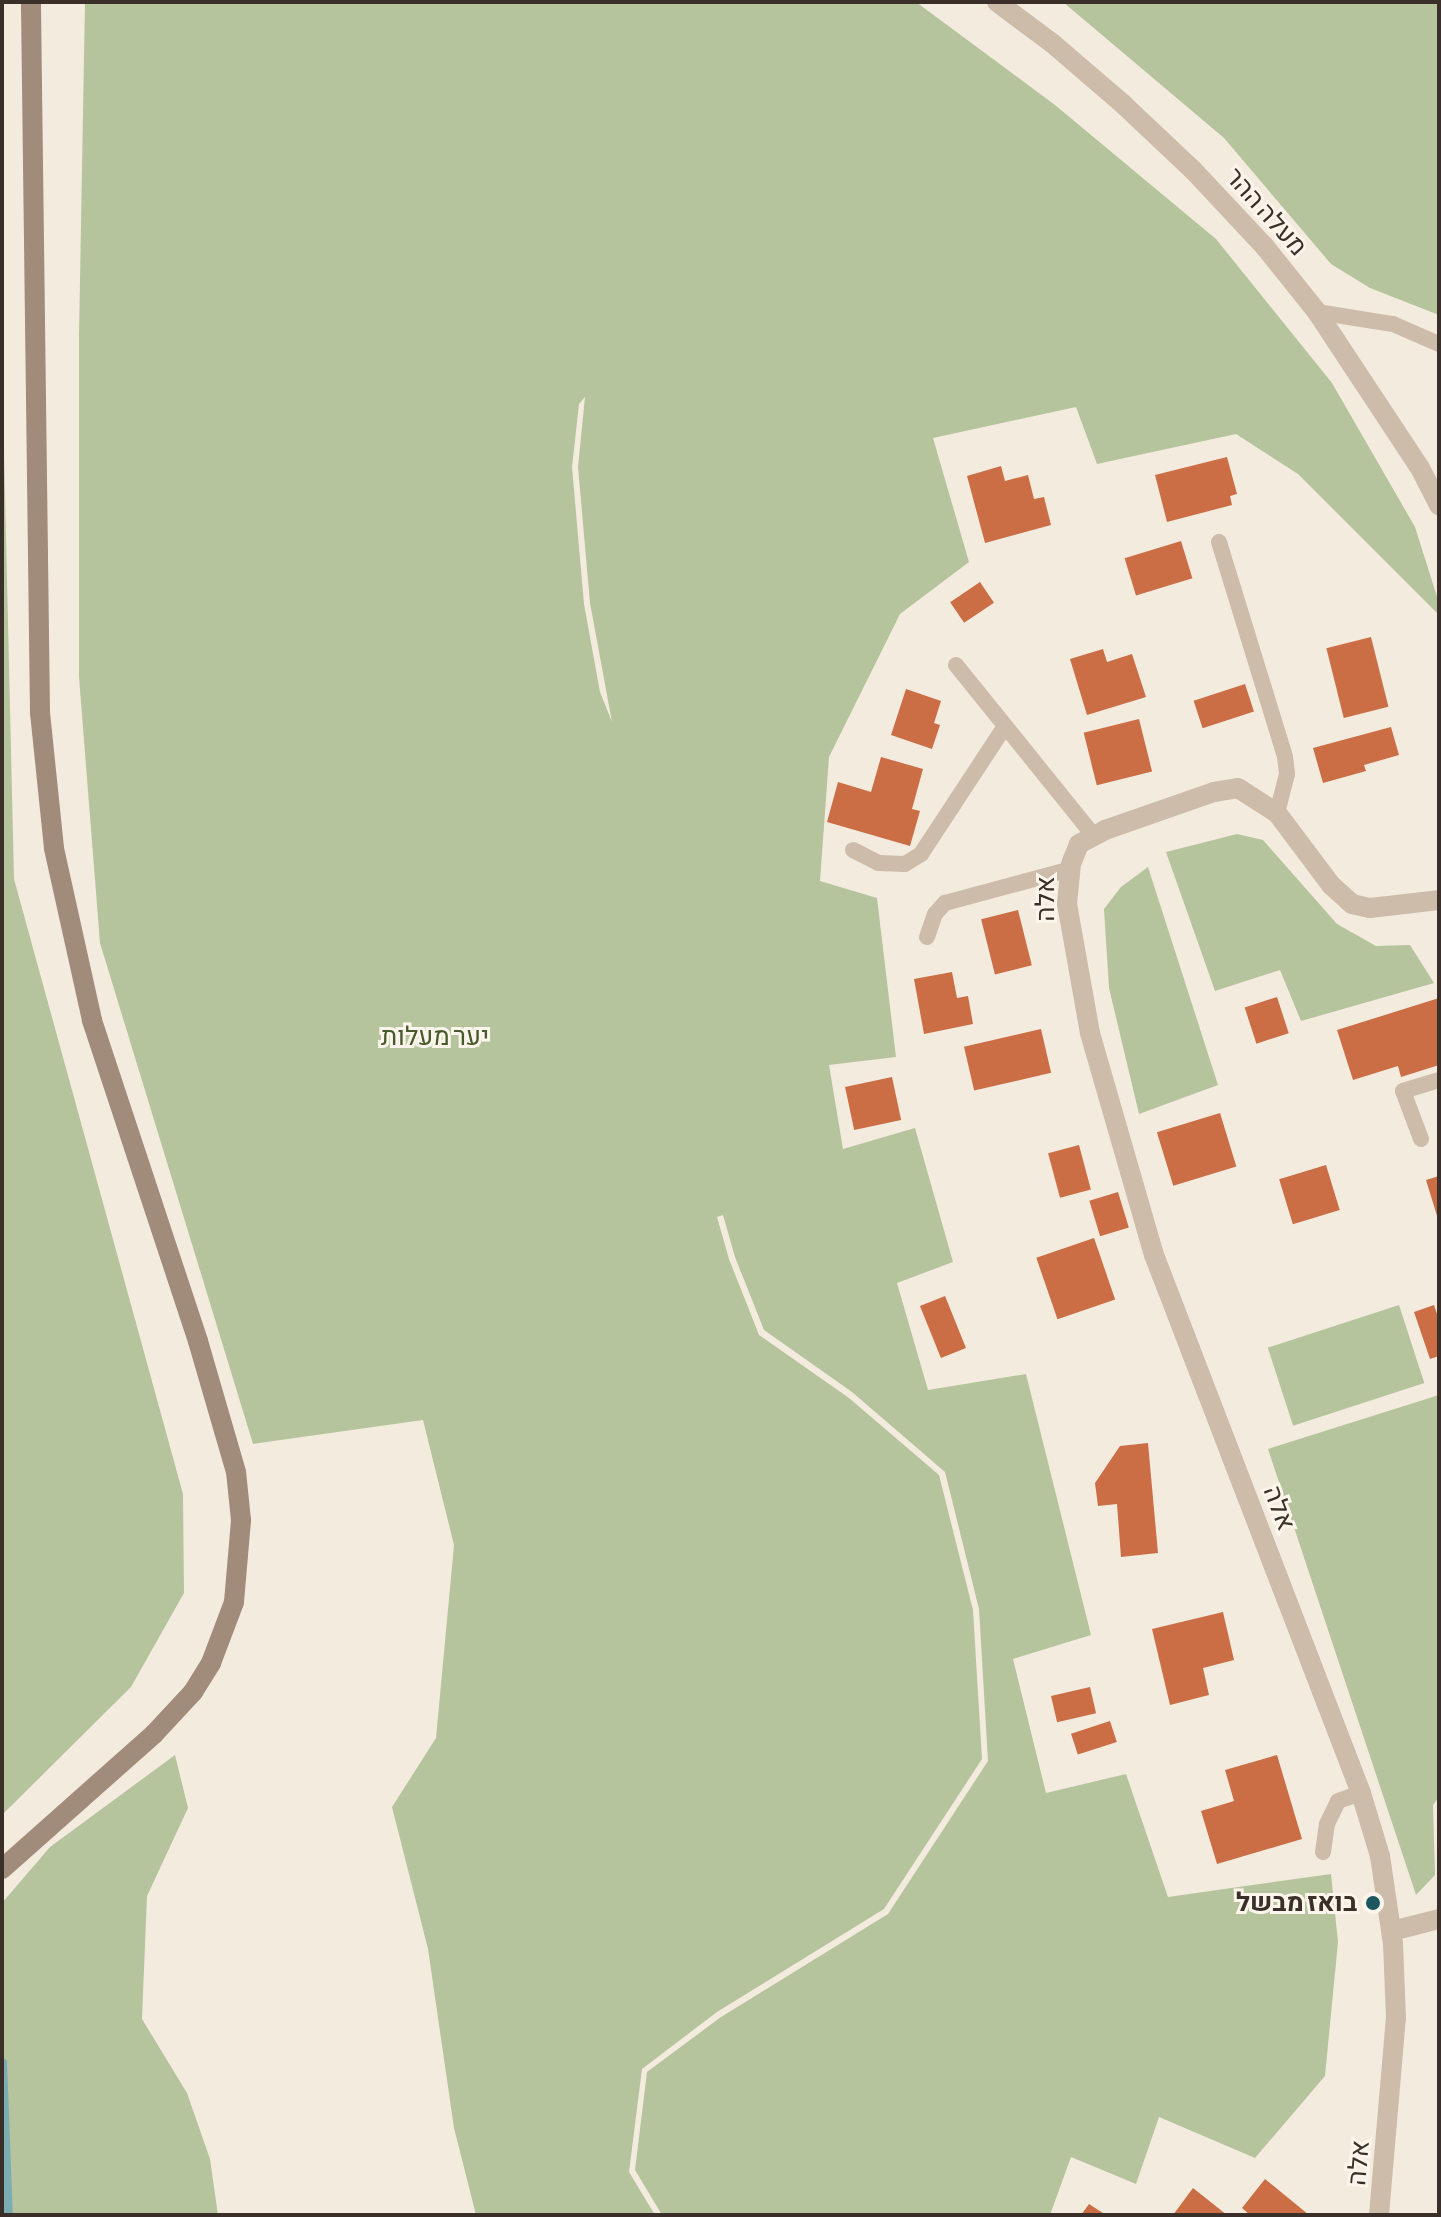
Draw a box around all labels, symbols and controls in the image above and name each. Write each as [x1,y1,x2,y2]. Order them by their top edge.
street label: מעלה ההר [1219,162,1313,262]
street label: אלה [1030,876,1062,922]
park label: יער מעלות [381,1021,489,1053]
street label: אלה [1256,1481,1302,1535]
place label: בואז מבשל [1236,1887,1357,1919]
marker: בואז מבשל [1364,1894,1382,1912]
street label: אלה [1341,2139,1377,2187]

